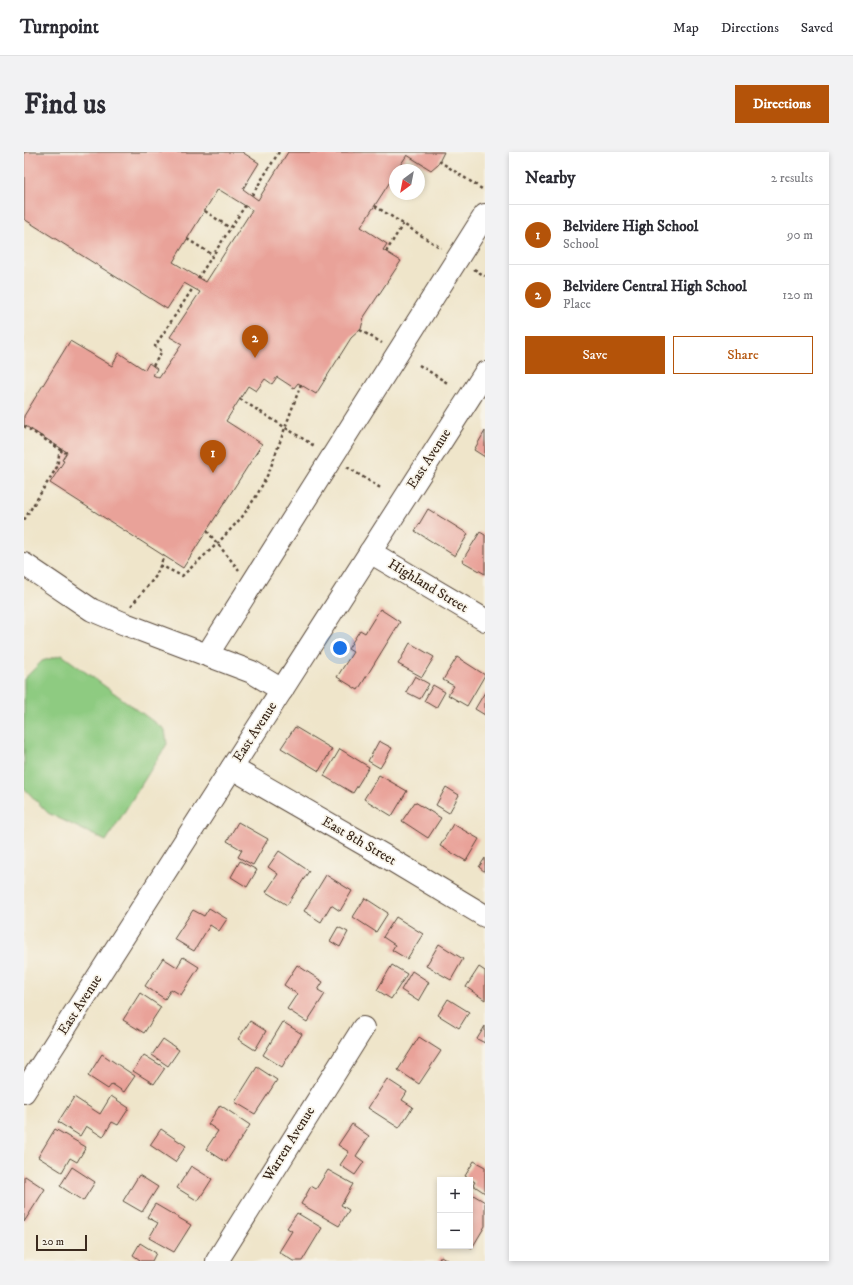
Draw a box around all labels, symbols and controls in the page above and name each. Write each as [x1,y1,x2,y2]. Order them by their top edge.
text: Turnpoint [20,16,99,39]
text: Map [673,19,699,37]
text: Directions [721,19,779,37]
text: Saved [801,19,833,37]
button: Directions [735,85,829,123]
text: Find us [24,87,106,122]
north arrow [389,164,425,200]
text: Nearby [525,167,575,189]
text: 2 results [771,170,813,186]
text: Belvidere High School [563,217,698,236]
text: 1 [536,227,540,243]
text: 90 m [787,227,813,243]
text: School [563,236,599,252]
text: Belvidere Central High School [563,277,747,296]
text: 2 [535,287,541,303]
text: 120 m [782,287,813,303]
text: Place [563,296,591,312]
pin: 2 [242,325,268,358]
button: Save [525,336,665,374]
button: Share [673,336,813,374]
street label: East Avenue [403,425,455,493]
pin: 1 [200,440,226,473]
street label: Highland Street [385,555,472,617]
your location [330,638,350,658]
street label: East Avenue [229,698,281,766]
street label: East 8th Street [319,812,400,870]
street label: East Avenue [54,971,106,1039]
street label: Warren Avenue [258,1103,319,1186]
map controls [437,1177,473,1249]
button: + [437,1177,473,1213]
button: − [437,1213,473,1249]
scale bar [36,1233,87,1252]
text: 20 m [42,1235,64,1249]

